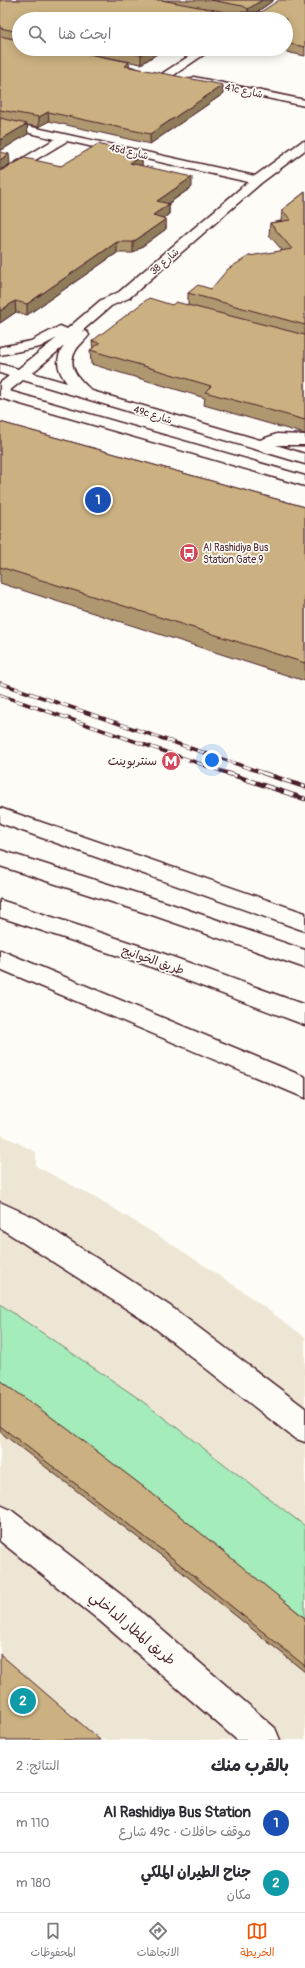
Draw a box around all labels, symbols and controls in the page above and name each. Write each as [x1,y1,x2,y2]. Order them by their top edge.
search box [12,12,293,56]
icon: search [26,23,48,45]
text: ابحث هنا [58,25,111,44]
street label: 41c شارع [223,81,264,102]
street label: 45d شارع [108,142,150,163]
street label: شارع 38 [148,246,182,278]
street label: 49c شارع [132,403,174,428]
pin: 1 [85,485,111,515]
bus stop icon: Al Rashidiya Bus Station Gate 9 [178,542,200,564]
place label: Al Rashidiya Bus Station Gate 9 [203,542,269,566]
metro station icon: سنتربوينت [160,750,182,772]
your location [202,750,222,770]
place label: سنتربوينت [108,754,157,769]
street label: طريق الخوانيج [119,943,186,979]
street label: طريق المطار الداخلي [84,1588,179,1672]
pin: 2 [10,1686,36,1716]
text: بالقرب منك [211,1755,289,1776]
text: النتائج: 2 [16,1758,60,1774]
text: Al Rashidiya Bus Station [103,1803,251,1822]
text: 110 m [16,1815,49,1831]
text: 1 [273,1815,279,1831]
text: موقف حافلات · 49c شارع [118,1824,251,1840]
text: جناح الطيران الملكي [141,1863,251,1882]
text: 180 m [16,1875,51,1891]
text: 2 [272,1875,280,1891]
text: مكان [227,1887,251,1903]
tab: المحفوظات [31,1920,76,1962]
tab: الاتجاهات [137,1920,179,1962]
tab: الخريطة [240,1920,275,1962]

